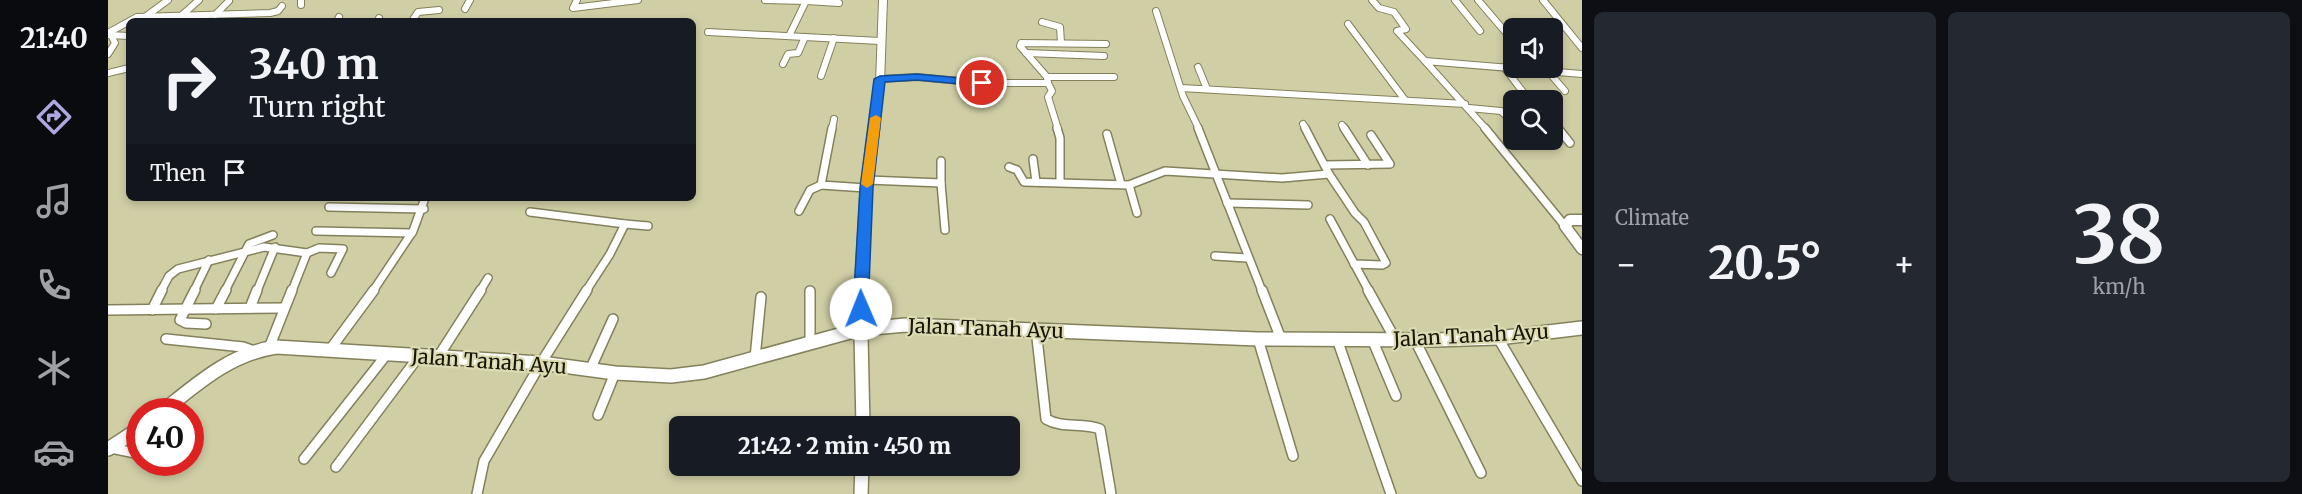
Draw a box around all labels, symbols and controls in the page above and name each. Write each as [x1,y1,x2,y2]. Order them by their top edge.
map controls [1503,18,1563,150]
button: sound [1503,18,1563,78]
text: 21:40 [20,21,88,55]
text: 340 m [249,38,379,90]
icon: right [150,42,228,120]
pin [956,57,1007,108]
icon: arrive [965,66,998,99]
text: Turn right [249,90,386,124]
button: search [1503,90,1563,150]
icon: directions [33,96,75,138]
icon: arrive [218,156,251,189]
text: Then [150,159,206,187]
icon: music [33,180,75,222]
text: 38 [2073,186,2165,284]
text: Climate [1615,205,1689,230]
text: 20.5° [1708,235,1822,291]
text: − [1615,244,1637,285]
text: + [1893,244,1915,285]
icon: phone [33,264,75,306]
text: km/h [2093,274,2145,299]
position arrow [829,277,893,341]
street label: Jalan Tanah Ayu [907,313,1064,343]
street label: Jalan Tanah Ayu [1391,318,1550,352]
street label: Jalan Tanah Ayu [409,343,568,379]
icon: climate [33,347,75,389]
speed limit sign: 40 [126,398,204,476]
icon: car [33,431,75,473]
text: 21:42 · 2 min · 450 m [738,432,951,460]

